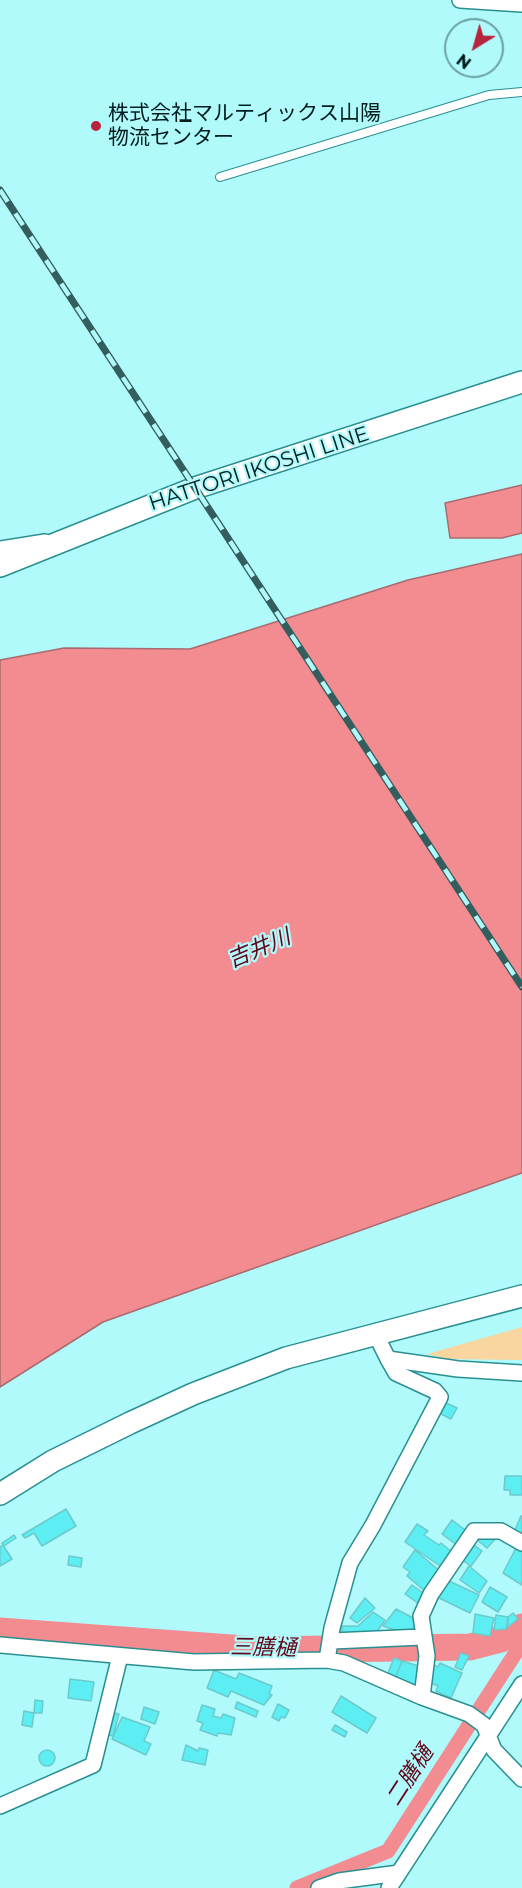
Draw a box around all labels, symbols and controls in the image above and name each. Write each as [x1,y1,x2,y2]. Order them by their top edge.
north arrow [444,18,504,78]
text: N [453,50,475,73]
place label: 株式会社マルティックス山陽 物流センター [108,101,381,151]
marker: 株式会社マルティックス山陽 物流センター [89,119,103,133]
street label: HATTORI IKOSHI LINE [146,421,372,517]
water label: 吉井川 [223,924,295,974]
water label: 三膳樋 [230,1634,296,1662]
water label: 二膳樋 [381,1741,439,1811]

